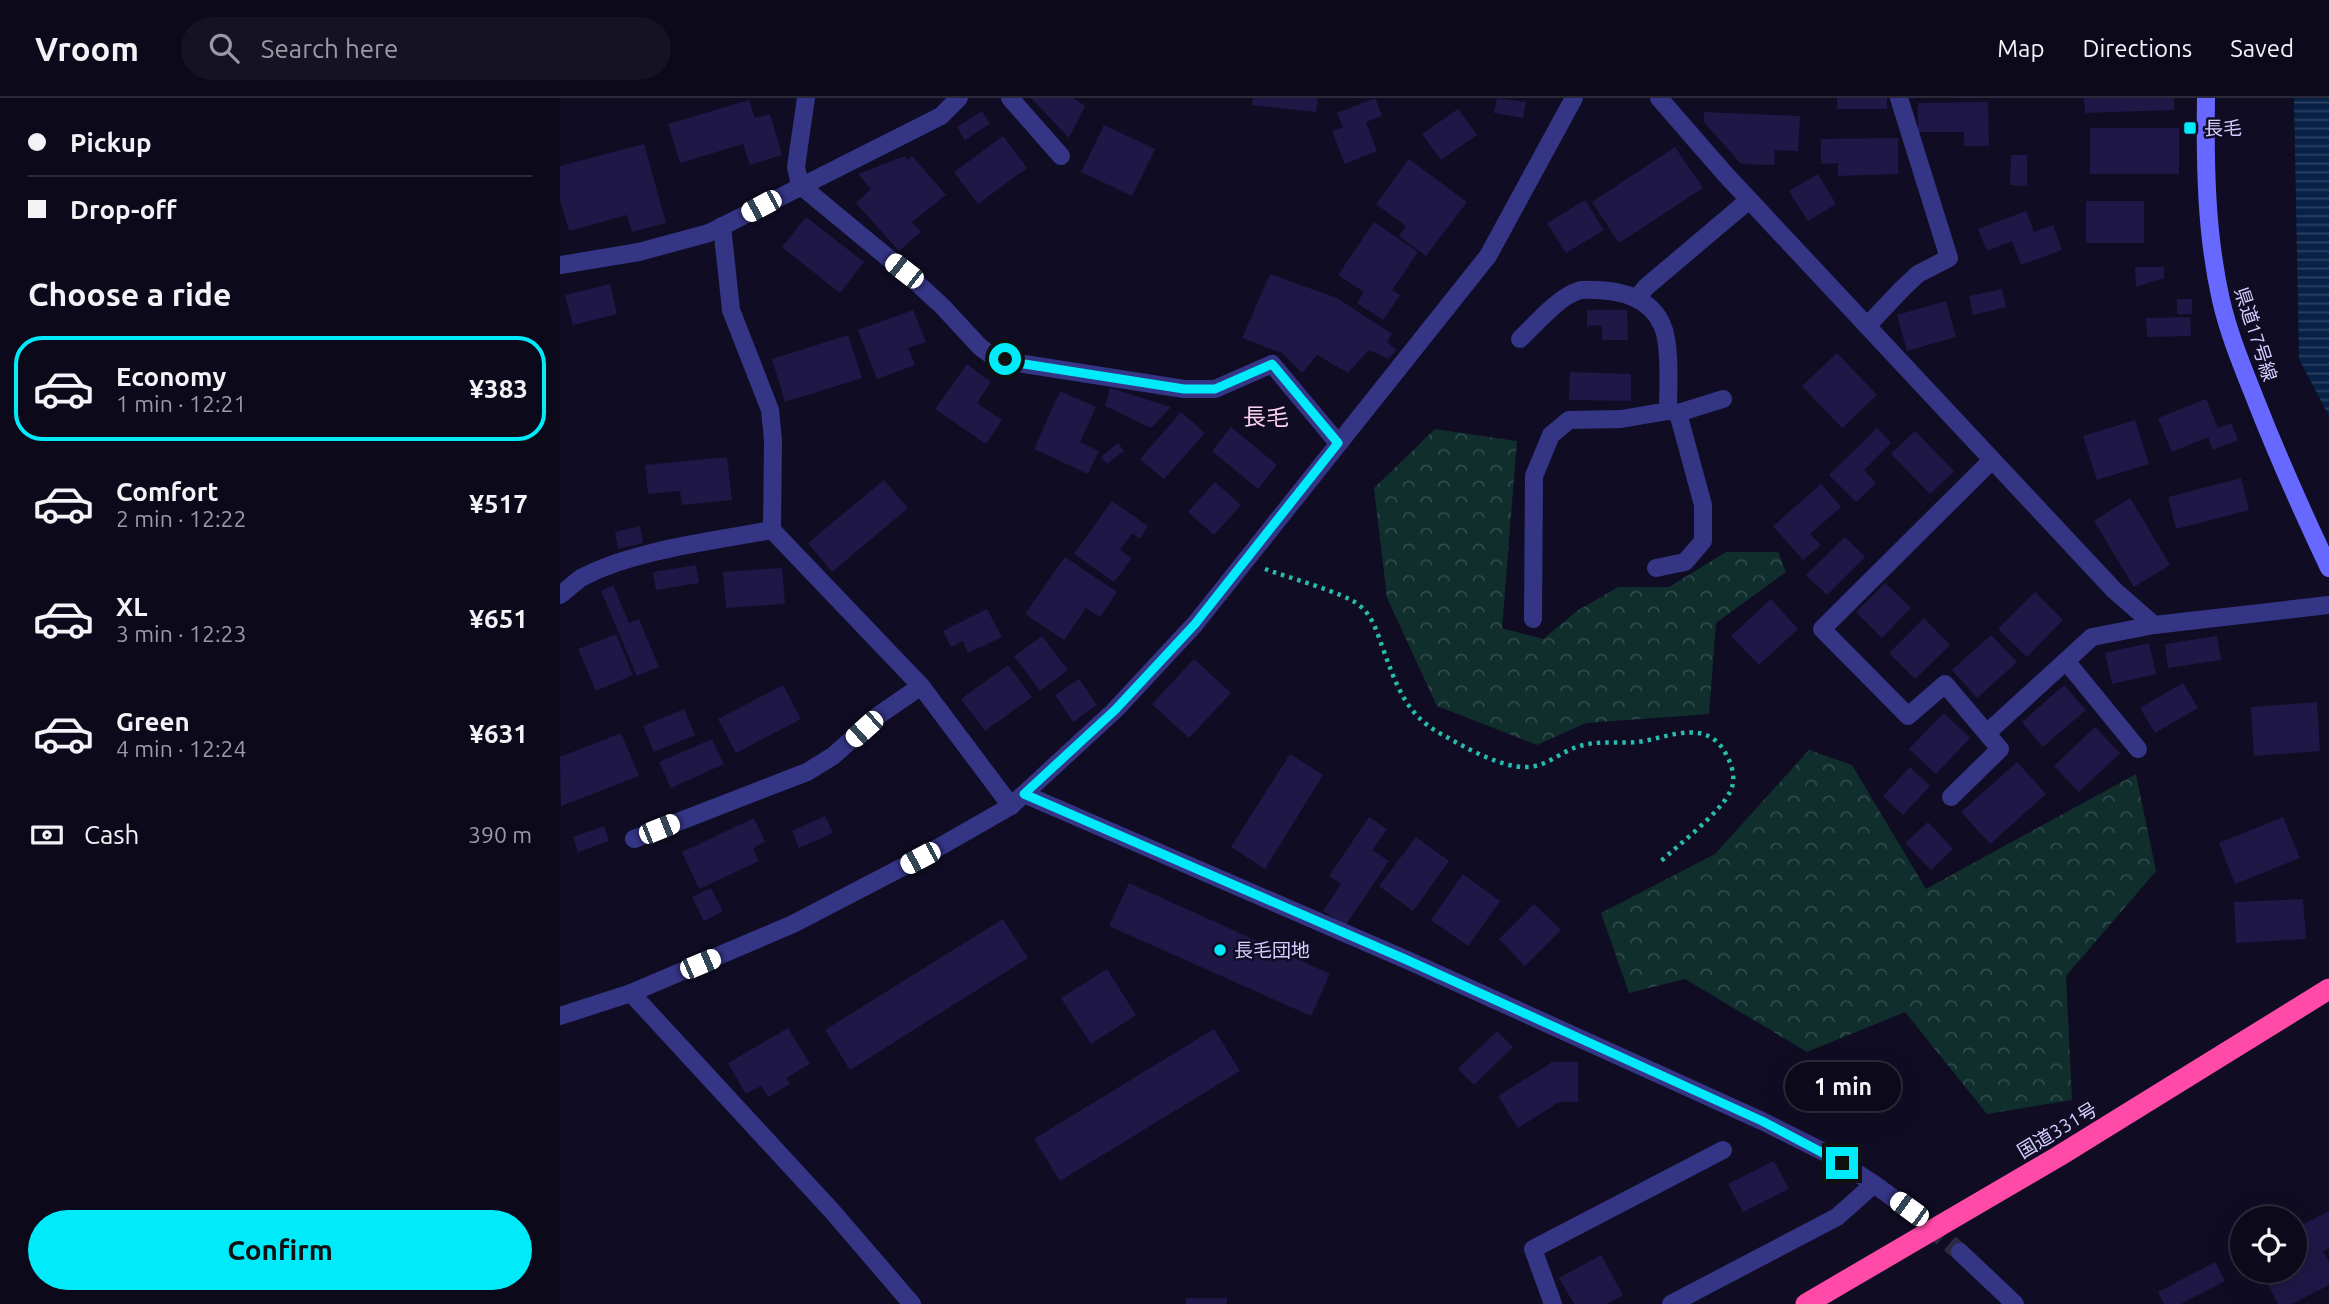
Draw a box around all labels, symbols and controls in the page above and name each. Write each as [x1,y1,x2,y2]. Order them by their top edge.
search box [181,17,671,80]
icon: search [205,29,243,67]
text: Vroom [35,30,139,67]
text: Search here [261,34,398,63]
text: Map [1997,35,2044,62]
text: Directions [2082,35,2192,62]
text: Saved [2230,35,2294,62]
place label: 長毛 [2204,117,2242,139]
marker: 長毛 [2182,120,2198,136]
text: Pickup [70,128,152,157]
car [738,187,785,225]
text: Drop-off [70,195,177,224]
car [881,250,928,292]
text: Choose a ride [28,276,231,312]
street label: 県道17号線 [2230,284,2282,384]
route start [989,343,1021,375]
icon: car [32,357,95,420]
text: Economy [116,362,226,391]
text: ¥383 [469,374,528,403]
text: 1 min · 12:21 [116,391,247,416]
district label: 長毛 [1243,404,1289,429]
icon: car [32,472,95,535]
text: Comfort [116,477,219,506]
text: ¥517 [469,489,528,518]
text: 2 min · 12:22 [116,506,247,531]
icon: car [32,587,95,650]
text: XL [116,592,147,621]
text: ¥651 [469,604,528,633]
text: 3 min · 12:23 [116,621,247,646]
icon: car [32,702,95,765]
text: Green [116,707,190,736]
car [842,707,887,751]
text: ¥631 [469,719,528,748]
text: 4 min · 12:24 [116,736,247,761]
car [636,811,683,847]
icon: cash [28,816,66,854]
text: Cash [84,820,139,849]
text: 390 m [468,822,532,847]
car [897,839,944,877]
place label: 長毛団地 [1234,939,1310,961]
marker: 長毛団地 [1212,942,1228,958]
car [677,946,724,982]
callout: 1 min [1784,1062,1900,1110]
text: 1 min [1814,1074,1872,1099]
street label: 国道331号 [2013,1098,2101,1162]
route end [1826,1147,1858,1179]
car [1886,1188,1933,1230]
map controls [2230,1206,2307,1283]
button: locate [2230,1206,2307,1283]
button: Confirm [28,1210,532,1290]

